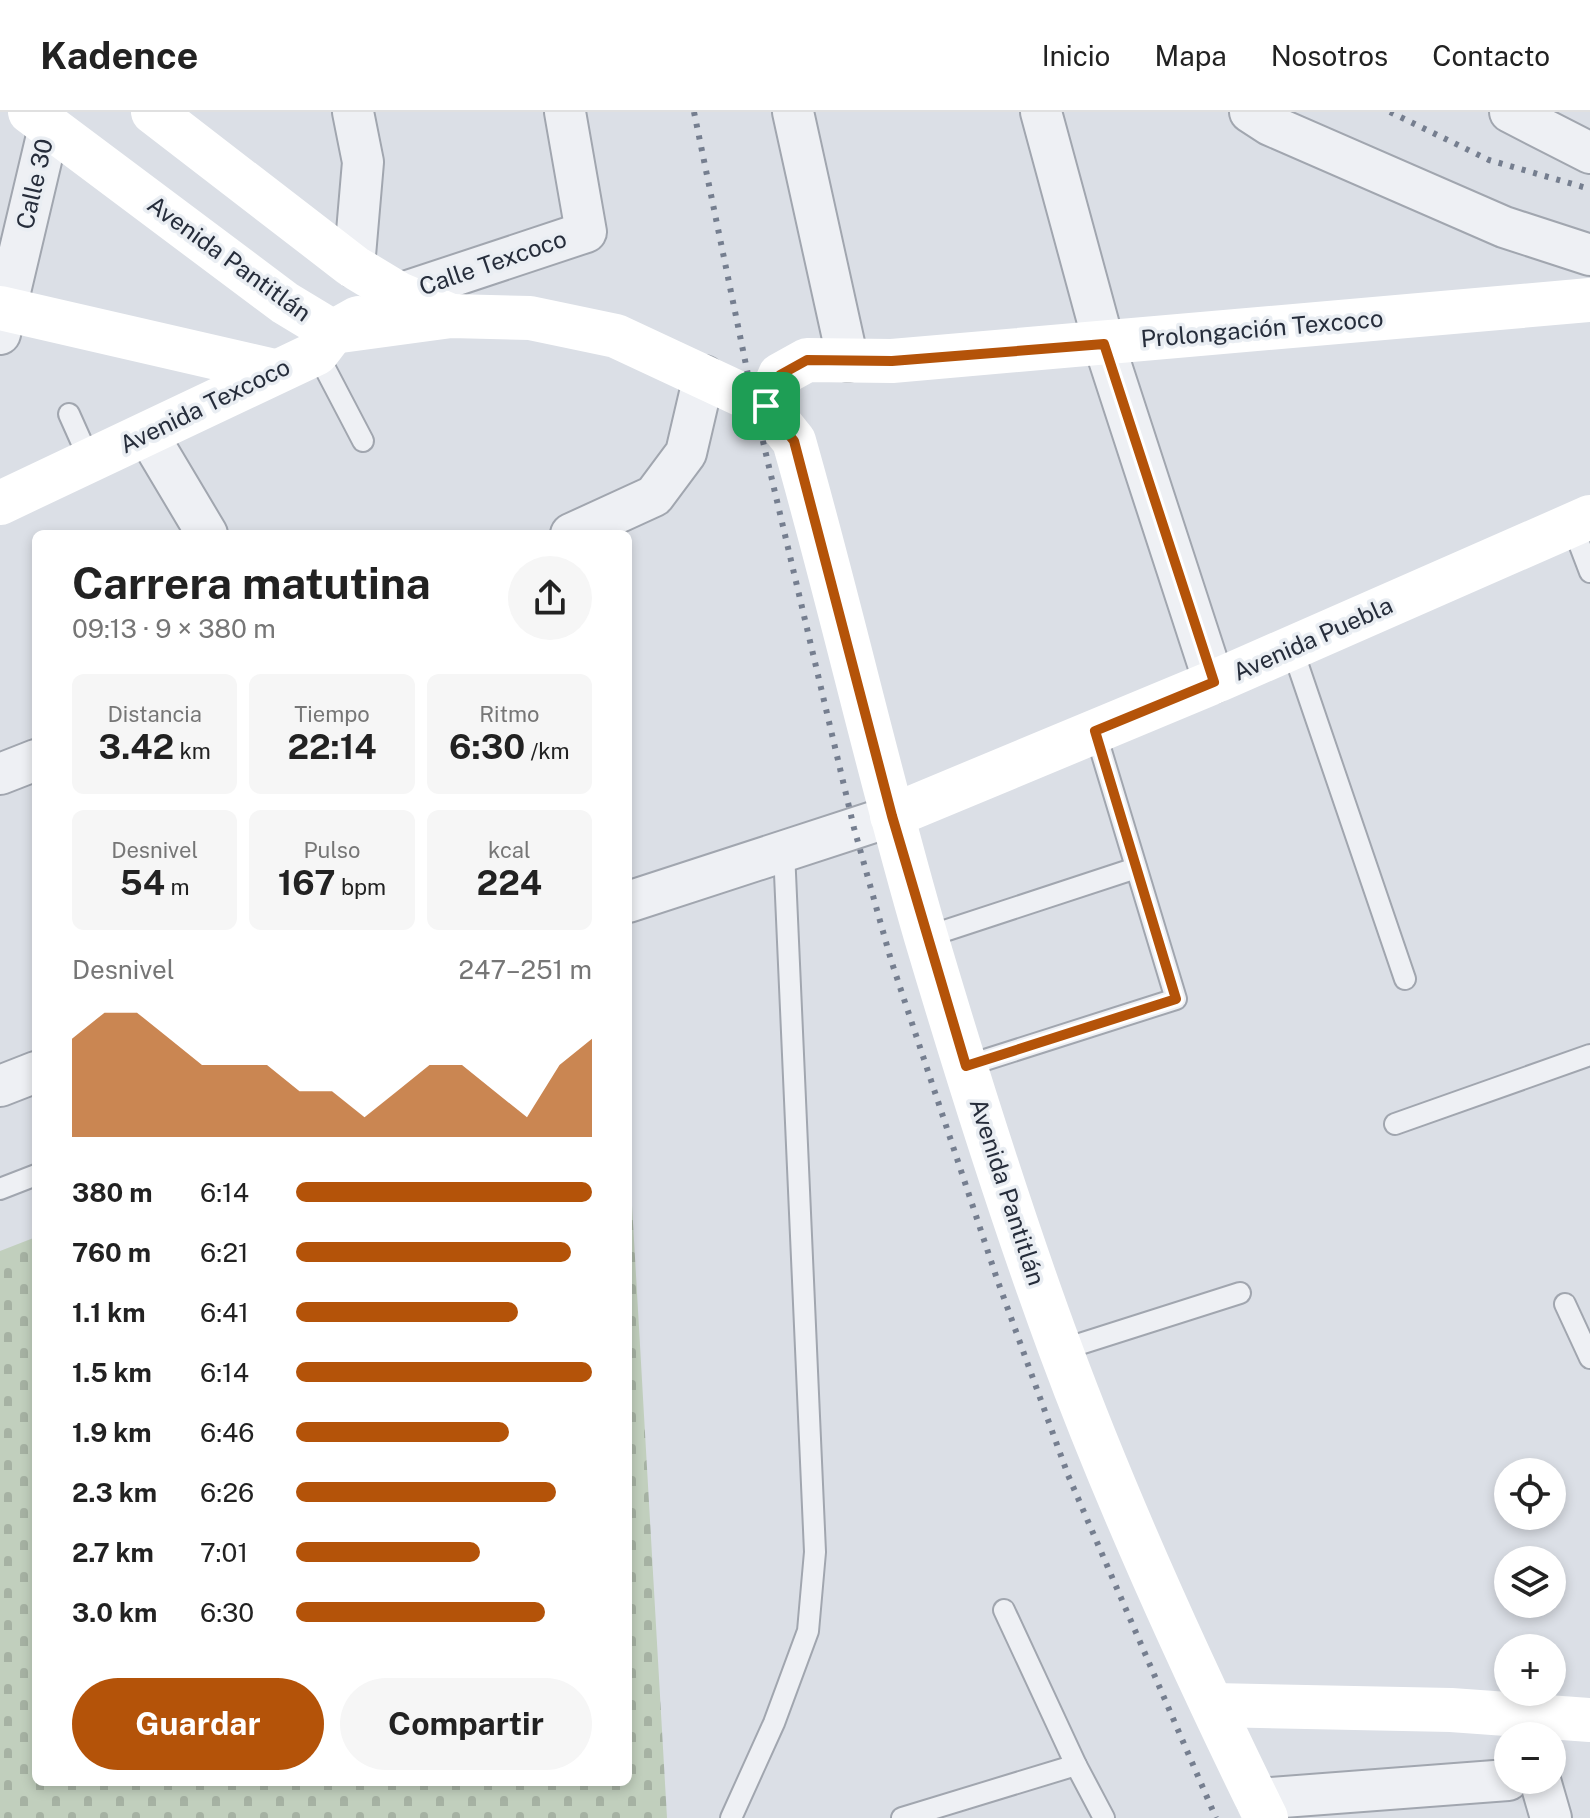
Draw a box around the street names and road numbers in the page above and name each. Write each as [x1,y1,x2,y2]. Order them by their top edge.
street label: Calle 30 [10,136,58,232]
street label: Avenida Pantitlán [143,190,317,327]
street label: Calle Texcoco [415,224,570,300]
street label: Prolongación Texcoco [1139,303,1384,353]
street label: Avenida Texcoco [115,352,294,458]
street label: Avenida Puebla [1228,590,1397,686]
street label: Avenida Pantitlán [965,1095,1051,1289]

